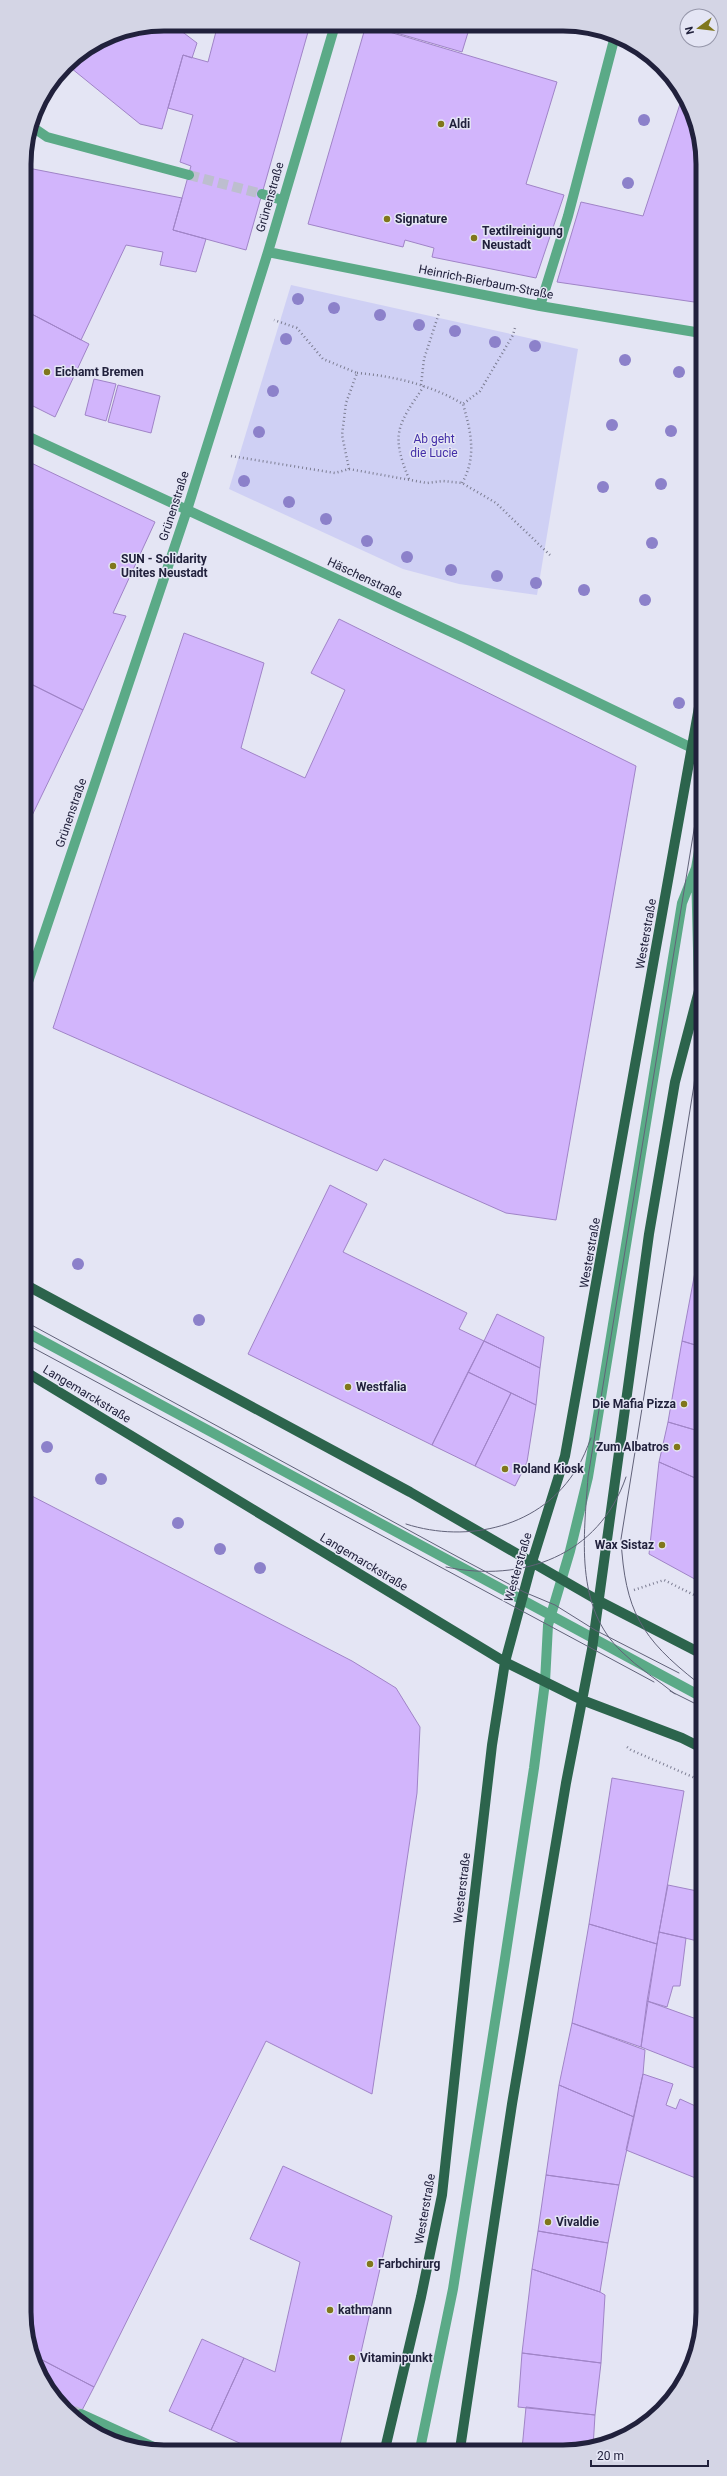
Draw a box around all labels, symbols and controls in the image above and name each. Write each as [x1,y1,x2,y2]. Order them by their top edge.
north arrow [679,8,719,48]
text: N [682,25,697,36]
place label: Aldi [449,117,470,131]
marker: Aldi [436,119,446,129]
street label: Grünenstraße [253,160,287,234]
place label: Signature [395,212,448,226]
marker: Signature [382,214,392,224]
place label: Textilreinigung Neustadt [482,224,563,252]
marker: Textilreinigung Neustadt [469,233,479,243]
street label: Heinrich-Bierbaum-Straße [417,262,555,302]
place label: Eichamt Bremen [55,365,144,379]
marker: Eichamt Bremen [42,367,52,377]
park label: Ab geht die Lucie [410,432,458,460]
street label: Grünenstraße [156,469,192,543]
place label: SUN - Solidarity Unites Neustadt [121,552,208,580]
street label: Häschenstraße [325,555,405,601]
marker: SUN - Solidarity Unites Neustadt [108,561,118,571]
street label: Grünenstraße [53,776,89,850]
street label: Westerstraße [633,898,659,970]
street label: Westerstraße [577,1217,603,1289]
street label: Langemarckstraße [41,1362,133,1426]
place label: Westfalia [356,1380,407,1394]
marker: Westfalia [343,1382,353,1392]
place label: Die Mafia Pizza [592,1397,677,1411]
marker: Die Mafia Pizza [679,1399,689,1409]
place label: Zum Albatros [596,1440,669,1454]
marker: Zum Albatros [672,1442,682,1452]
place label: Roland Kiosk [513,1462,584,1476]
marker: Roland Kiosk [500,1464,510,1474]
street label: Langemarckstraße [318,1530,410,1594]
street label: Westerstraße [501,1531,535,1603]
place label: Wax Sistaz [595,1538,654,1552]
marker: Wax Sistaz [657,1540,667,1550]
street label: Westerstraße [451,1852,473,1924]
street label: Westerstraße [412,2173,438,2245]
place label: Vivaldie [556,2215,600,2229]
marker: Vivaldie [543,2217,553,2227]
place label: Farbchirurg [378,2257,441,2271]
marker: Farbchirurg [365,2259,375,2269]
place label: kathmann [338,2303,392,2317]
marker: kathmann [325,2305,335,2315]
place label: Vitaminpunkt [360,2351,432,2365]
marker: Vitaminpunkt [347,2353,357,2363]
scale bar [591,2442,708,2468]
text: 20 m [597,2449,624,2463]

